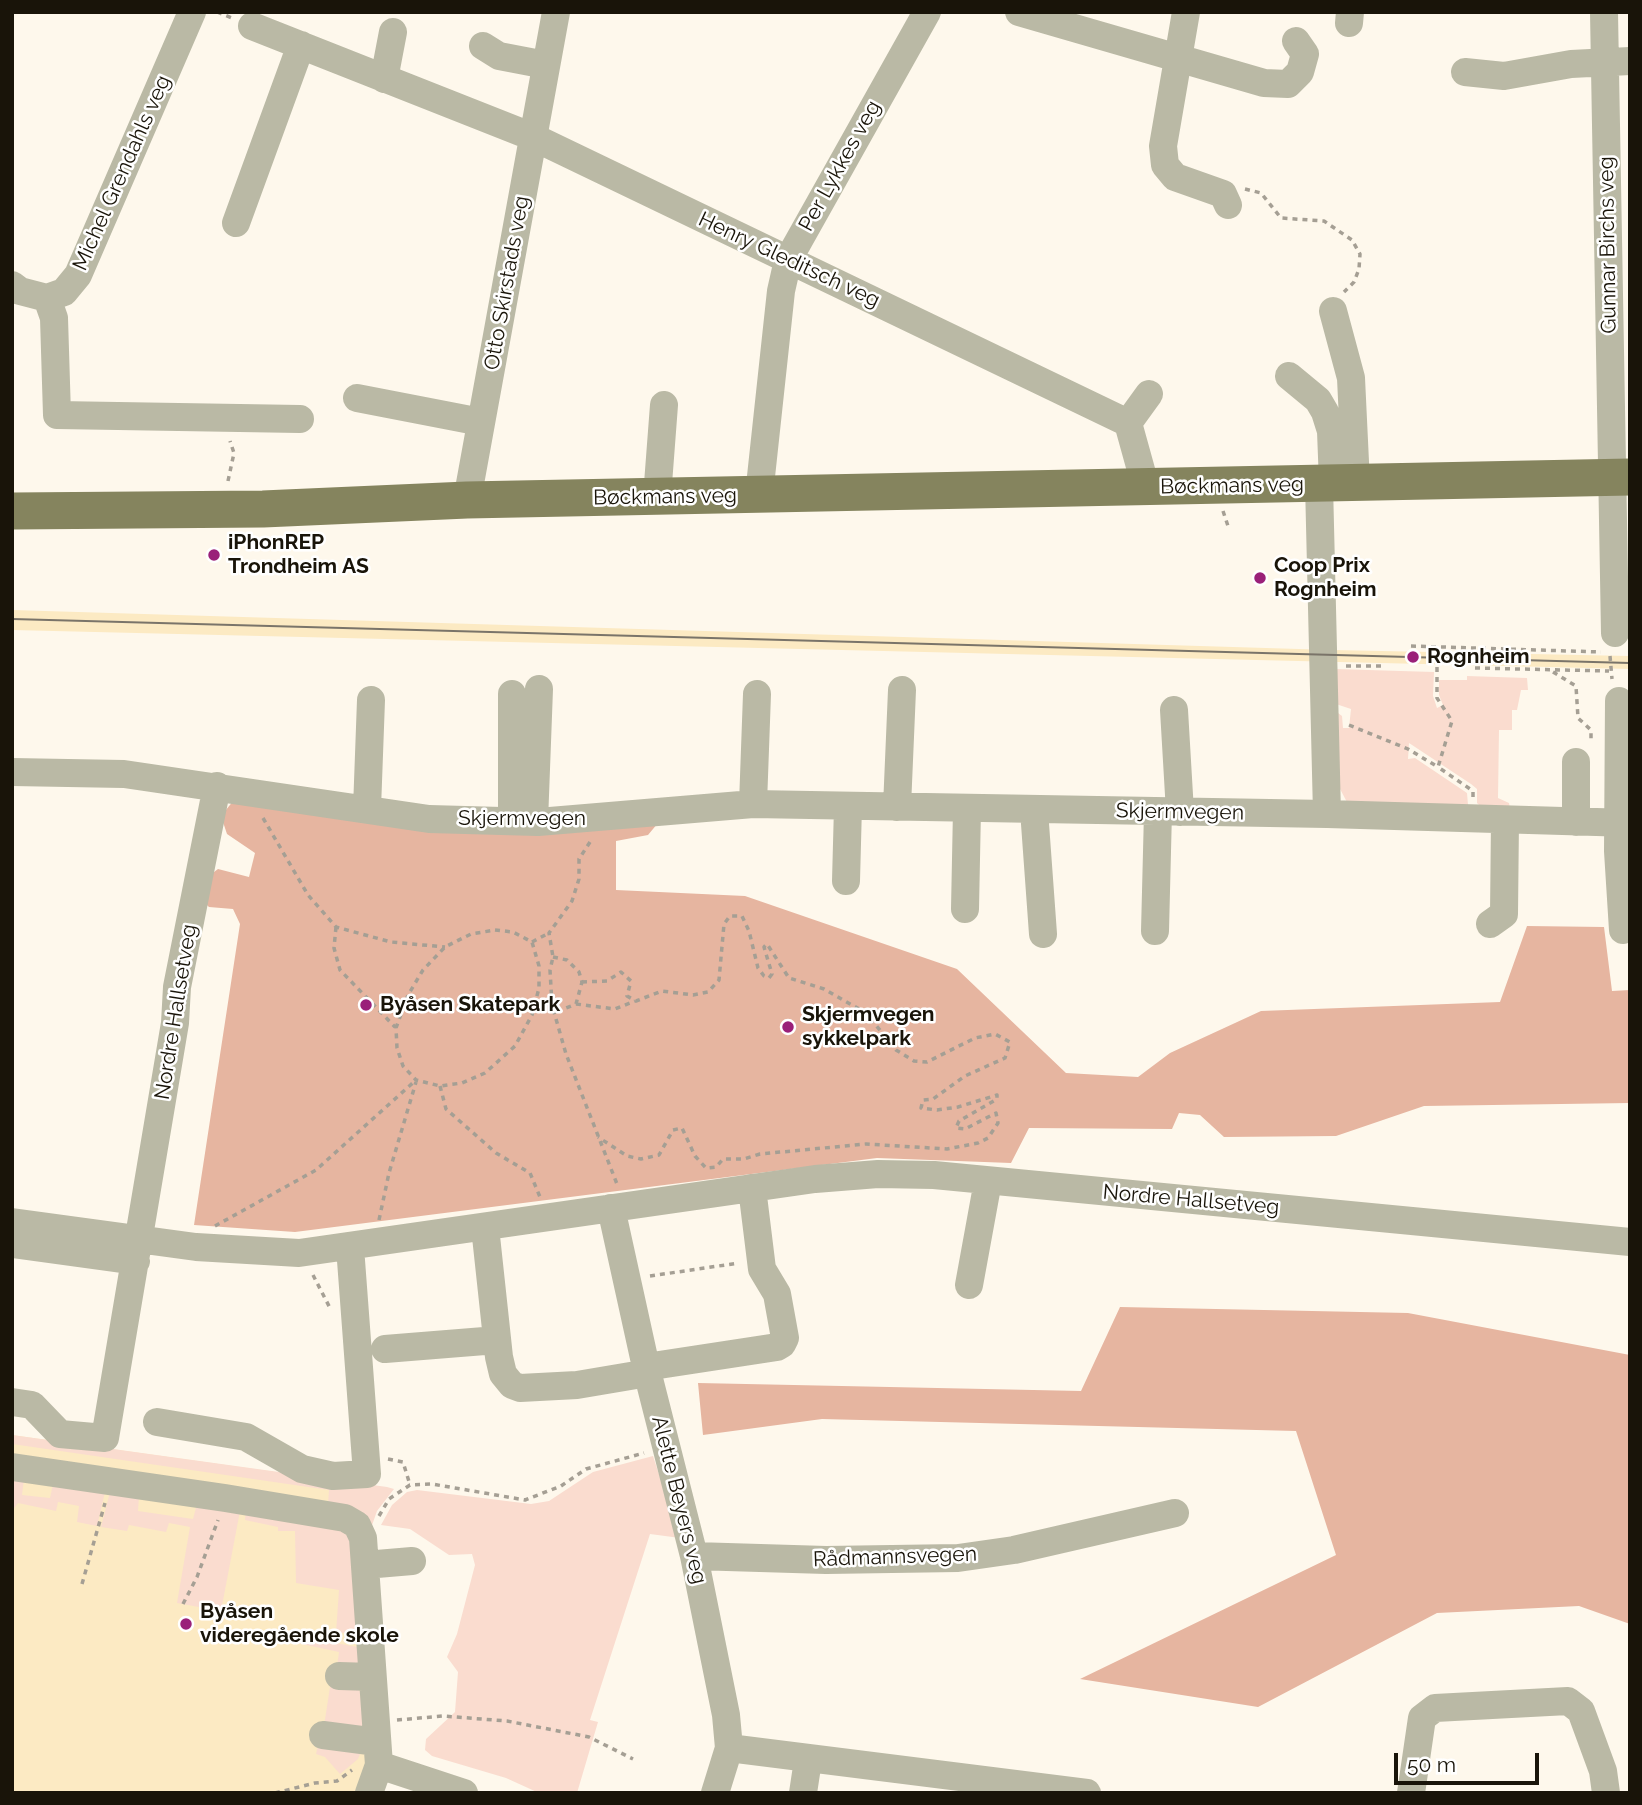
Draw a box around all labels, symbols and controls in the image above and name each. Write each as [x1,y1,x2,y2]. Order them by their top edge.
street label: Michel Grendahls veg [68,72,176,274]
street label: Per Lykkes veg [794,96,886,236]
street label: Gunnar Birchs veg [1594,156,1622,334]
street label: Otto Skirstads veg [479,194,535,372]
street label: Henry Gleditsch veg [694,207,884,313]
street label: Bøckmans veg [1160,472,1304,500]
street label: Bøckmans veg [593,483,737,511]
place label: iPhonREP Trondheim AS [228,530,369,580]
marker: iPhonREP Trondheim AS [206,547,222,563]
place label: Coop Prix Rognheim [1274,553,1376,603]
marker: Coop Prix Rognheim [1252,570,1268,586]
place label: Rognheim [1427,644,1529,670]
marker: Rognheim [1405,649,1421,665]
street label: Skjermvegen [1116,798,1244,826]
street label: Skjermvegen [458,806,586,832]
street label: Nordre Hallsetveg [150,923,202,1101]
place label: Byåsen Skatepark [380,992,560,1018]
marker: Byåsen Skatepark [358,997,374,1013]
place label: Skjermvegen sykkelpark [802,1002,934,1052]
marker: Skjermvegen sykkelpark [780,1019,796,1035]
street label: Nordre Hallsetveg [1102,1180,1280,1220]
street label: Alette Beyers veg [646,1413,712,1587]
street label: Rådmannsvegen [813,1542,977,1572]
place label: Byåsen videregående skole [200,1599,399,1649]
marker: Byåsen videregående skole [178,1616,194,1632]
scale bar [1397,1738,1542,1782]
text: 50 m [1407,1752,1456,1777]

